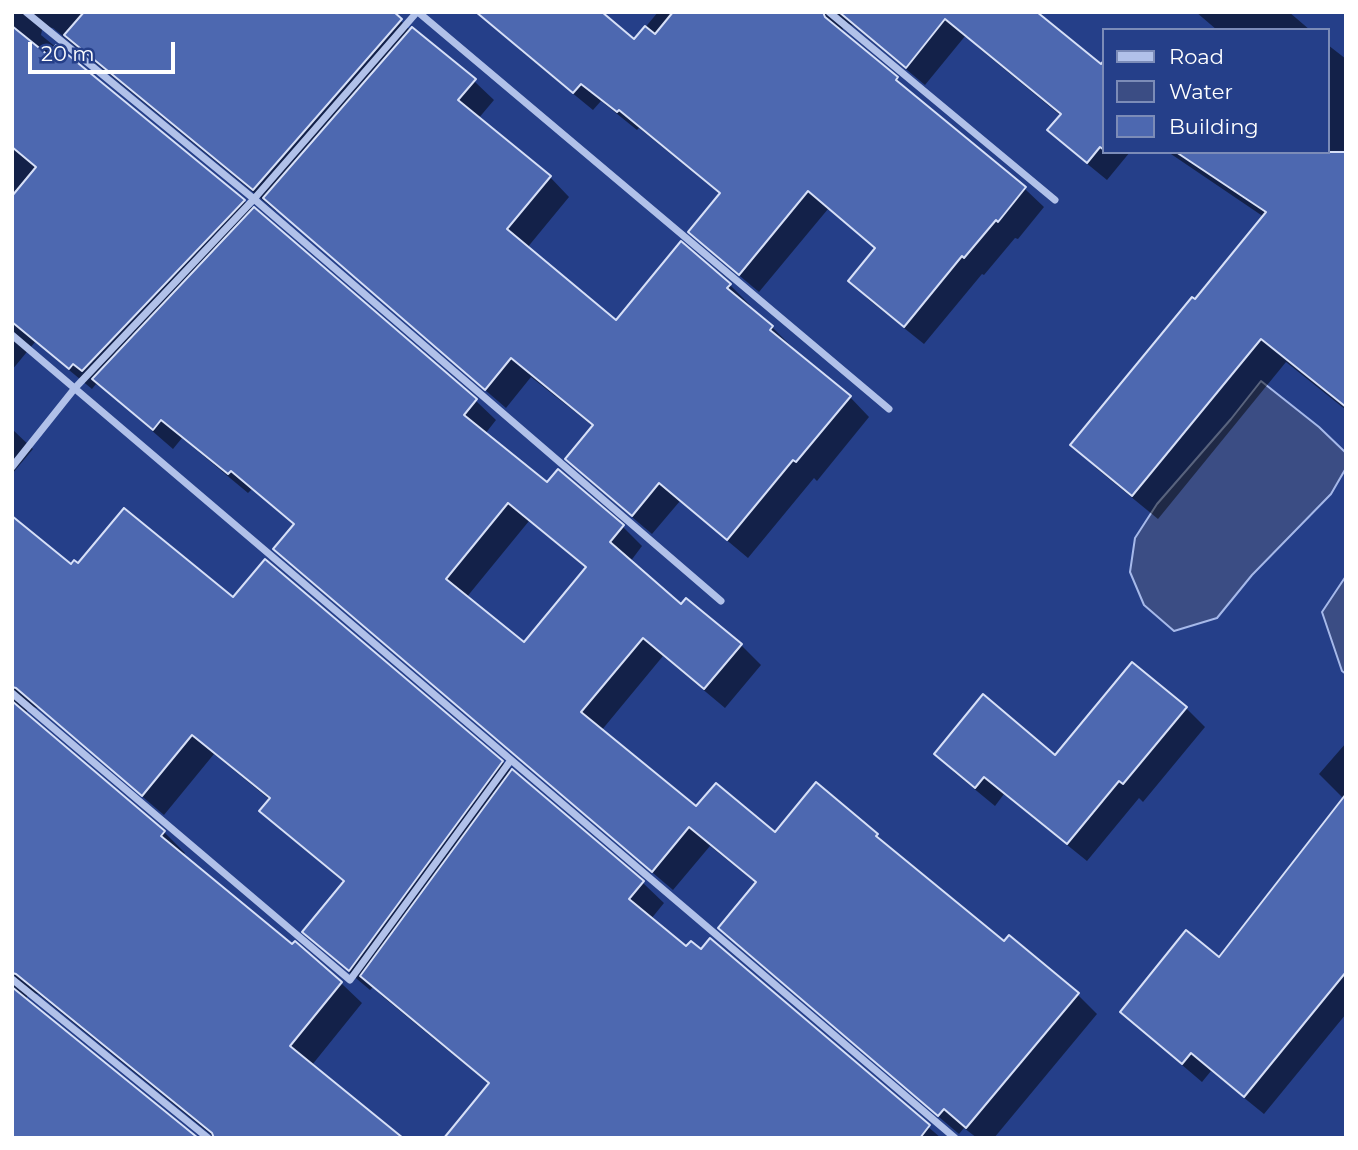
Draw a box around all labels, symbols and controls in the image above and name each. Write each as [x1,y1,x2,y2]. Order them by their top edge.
scale bar [32,28,178,72]
legend [1102,28,1330,154]
text: 20 m [41,41,95,66]
text: Road [1169,44,1224,69]
text: Water [1169,79,1233,104]
text: Building [1169,114,1259,139]

